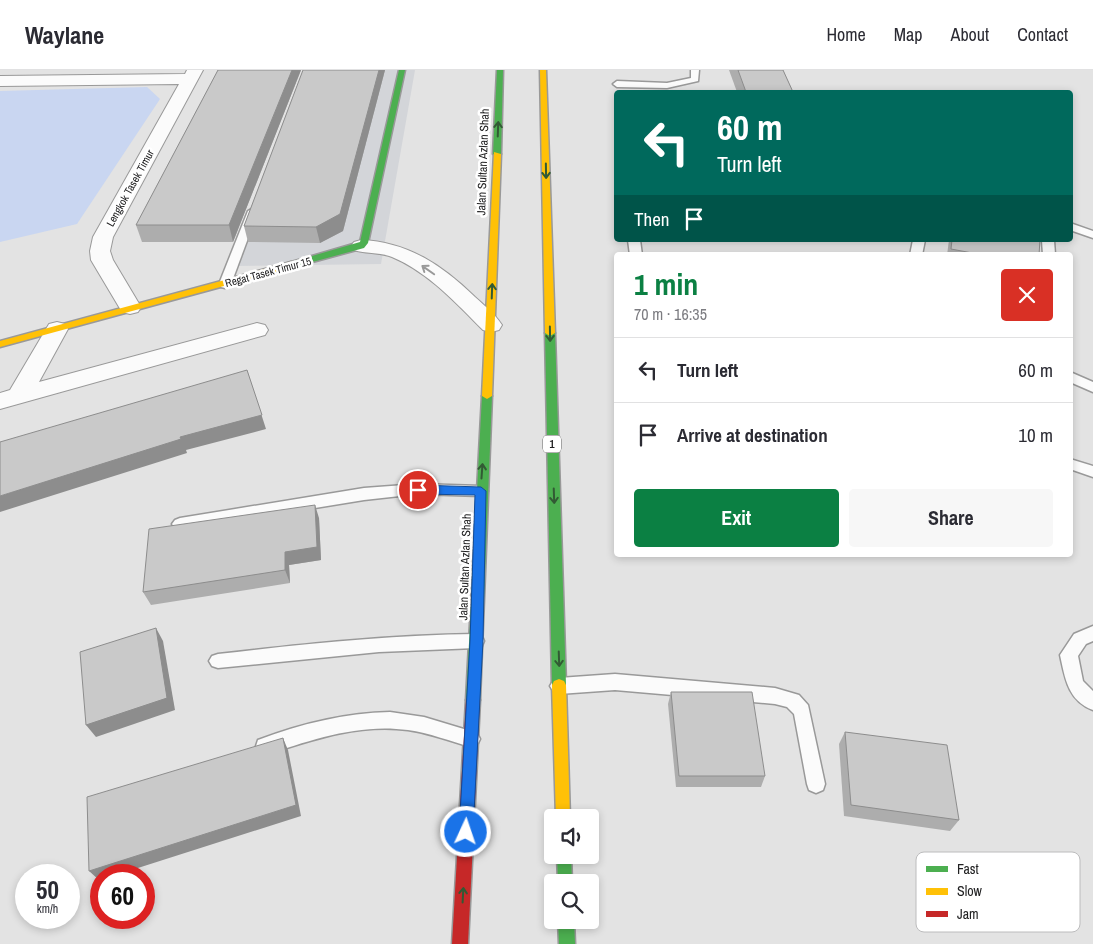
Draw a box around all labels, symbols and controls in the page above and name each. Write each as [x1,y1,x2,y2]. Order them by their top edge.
text: Waylane [25,19,104,51]
text: Home [826,22,866,47]
text: Map [894,22,923,47]
text: About [951,22,989,47]
text: Contact [1017,22,1068,47]
text: 60 m [717,104,782,151]
street label: Jalan Sultan Azlan Shah [473,108,493,216]
icon: left [634,110,699,175]
one-way arrow [493,121,503,137]
street label: Lengkok Tasek Timur [103,147,157,229]
text: Turn left [717,149,782,179]
one-way arrow [541,163,550,179]
icon: arrive [680,205,708,233]
text: Then [634,206,670,232]
street label: Regat Tasek Timur 15 [223,254,313,290]
text: 1 min [634,264,698,304]
one-way arrow [421,265,435,275]
button: close [1001,269,1053,321]
one-way arrow [488,283,497,299]
text: 70 m · 16:35 [634,303,707,325]
one-way arrow [545,325,554,341]
icon: left [634,356,662,384]
text: Turn left [677,357,738,383]
text: 60 m [1018,357,1053,383]
icon: arrive [634,421,662,449]
text: Arrive at destination [677,422,828,448]
text: 10 m [1018,422,1053,448]
road number: 1 [543,436,561,452]
one-way arrow [478,463,487,479]
pin [397,469,439,511]
icon: arrive [404,476,432,504]
one-way arrow [549,488,559,504]
button: Exit [634,489,839,547]
button: Share [849,489,1053,547]
street label: Jalan Sultan Azlan Shah [455,513,475,621]
one-way arrow [554,650,563,666]
position arrow [439,805,491,857]
map controls [544,809,599,929]
button: sound [544,809,599,864]
legend [916,852,1080,932]
text: Fast [957,860,979,878]
speed limit sign: 60 [90,864,155,929]
text: 50 [36,873,59,907]
button: search [544,874,599,929]
text: Slow [957,882,983,900]
one-way arrow [458,888,467,904]
text: km/h [37,901,58,917]
text: Jam [957,905,979,923]

